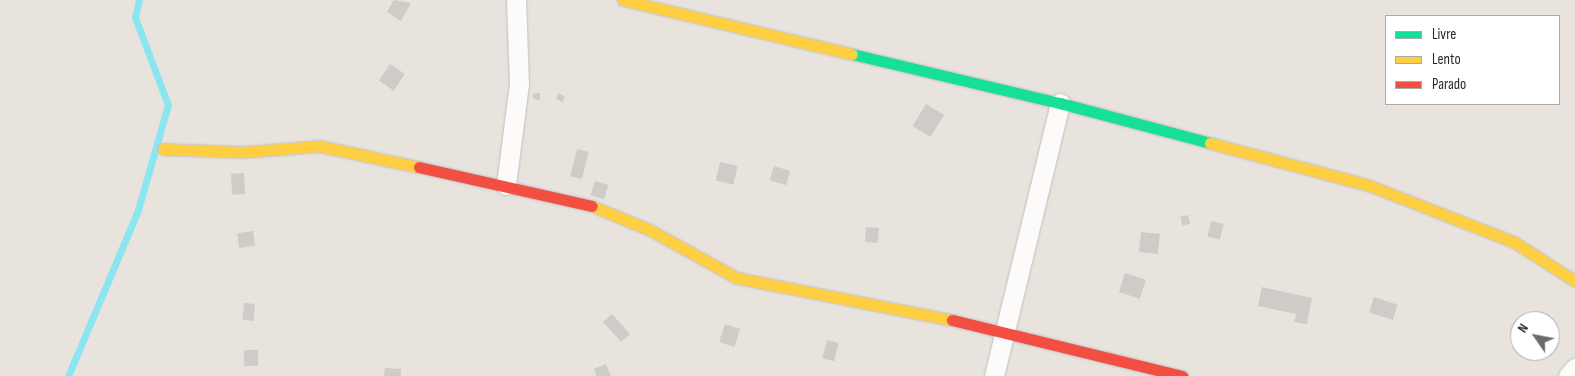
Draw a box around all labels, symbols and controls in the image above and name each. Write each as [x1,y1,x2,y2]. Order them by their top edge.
legend [1385,15,1560,105]
text: Livre [1432,25,1456,44]
text: Lento [1432,50,1461,69]
text: Parado [1432,75,1466,94]
north arrow [1510,311,1560,361]
text: N [1514,320,1532,336]

